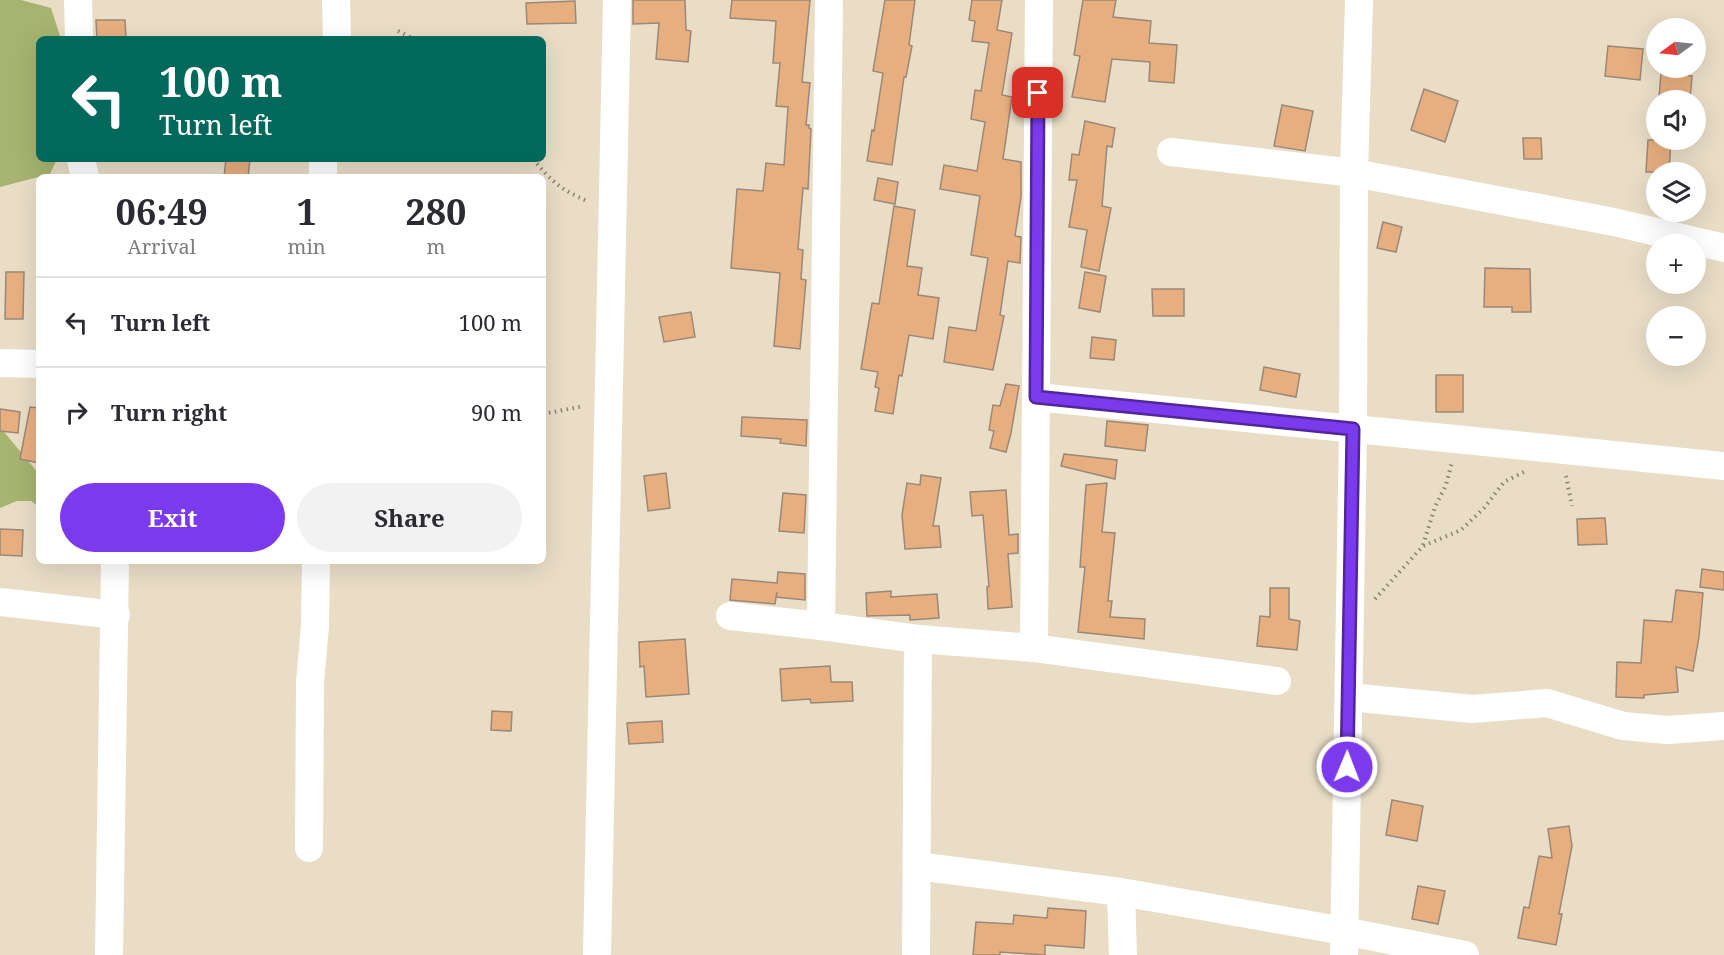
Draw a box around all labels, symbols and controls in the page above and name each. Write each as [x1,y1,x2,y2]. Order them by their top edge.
north arrow [1646,18,1706,78]
map controls [1646,18,1706,366]
text: 100 m [159,52,283,109]
icon: left [60,60,138,138]
pin [1012,67,1063,118]
icon: arrive [1021,76,1054,109]
button: sound [1646,90,1706,150]
text: Turn left [159,106,272,143]
button: layers [1646,162,1706,222]
text: 06:49 [116,187,208,236]
text: 1 [296,187,317,236]
text: 280 [405,187,466,236]
text: Arrival [128,233,196,260]
text: min [288,233,326,260]
text: m [426,233,445,260]
button: + [1646,234,1706,294]
icon: left [60,306,93,339]
button: − [1646,306,1706,366]
text: Turn left [111,307,210,337]
text: 100 m [459,307,522,337]
icon: right [60,396,93,429]
text: Turn right [111,397,227,427]
text: 90 m [471,397,522,427]
button: Exit [60,483,285,552]
button: Share [297,483,522,552]
position arrow [1315,735,1379,799]

